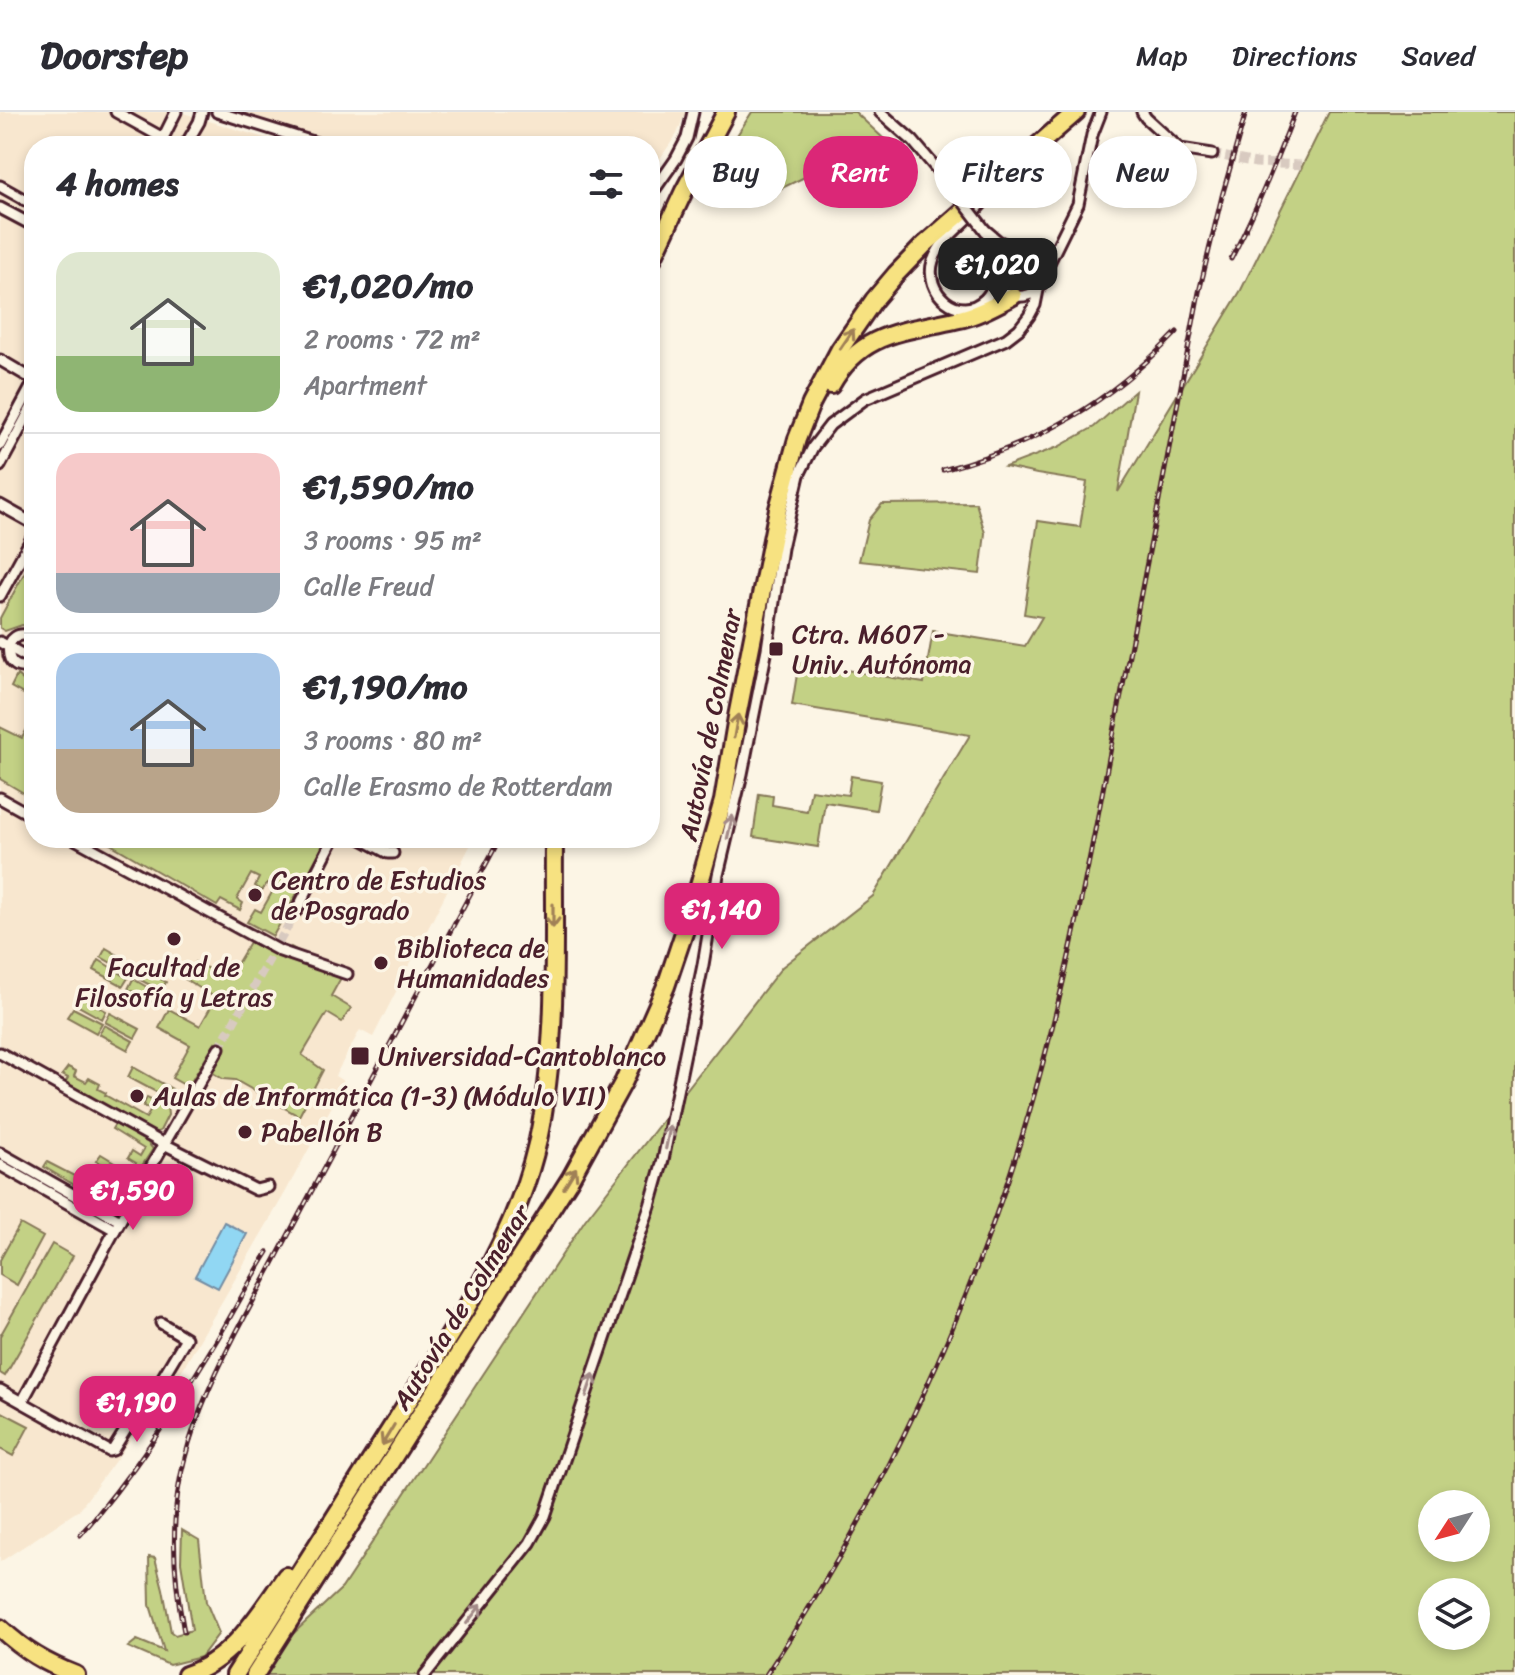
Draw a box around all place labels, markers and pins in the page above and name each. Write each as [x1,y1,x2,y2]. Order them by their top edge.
pin: €1,020 [933,238,1063,306]
place label: Ctra. M607 - Univ. Autónoma [792,611,972,687]
marker: Ctra. M607 - Univ. Autónoma [767,640,785,658]
place label: Centro de Estudios de Posgrado [271,857,486,933]
pin: €1,140 [657,883,787,951]
marker: Centro de Estudios de Posgrado [246,886,264,904]
place label: Biblioteca de Humanidades [397,925,549,1001]
marker: Facultad de Filosofía y Letras [165,930,183,948]
place label: Facultad de Filosofía y Letras [75,944,274,1020]
marker: Biblioteca de Humanidades [372,954,390,972]
place label: Universidad-Cantoblanco [378,1033,666,1079]
marker: Universidad-Cantoblanco [349,1045,371,1067]
place label: Aulas de Informática (1-3) (Módulo VII) [152,1073,606,1119]
marker: Aulas de Informática (1-3) (Módulo VII) [128,1087,146,1105]
place label: Pabellón B [261,1109,383,1155]
marker: Pabellón B [236,1123,254,1141]
pin: €1,590 [68,1164,198,1232]
pin: €1,190 [72,1376,202,1444]

